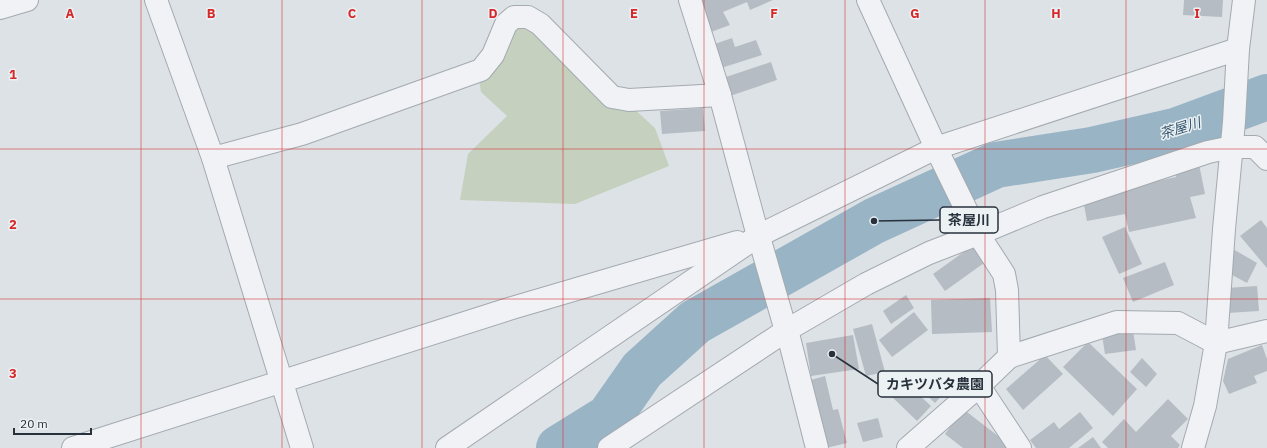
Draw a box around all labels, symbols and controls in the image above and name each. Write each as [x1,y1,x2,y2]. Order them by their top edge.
text: A [66,5,75,22]
text: B [207,5,216,22]
text: C [348,5,357,22]
text: D [488,5,498,22]
text: E [630,5,638,22]
text: F [770,5,778,22]
text: G [910,5,920,22]
text: H [1051,5,1061,22]
text: I [1194,5,1200,22]
text: 1 [9,66,17,83]
water label: 茶屋川 [1157,113,1205,143]
callout: 茶屋川 [940,207,998,233]
text: 茶屋川 [948,211,990,229]
text: 2 [9,216,17,233]
text: 3 [9,365,17,382]
callout: カキツバタ農園 [878,371,992,397]
text: カキツバタ農園 [886,375,984,393]
scale bar [14,410,91,436]
text: 20 m [20,416,48,431]

